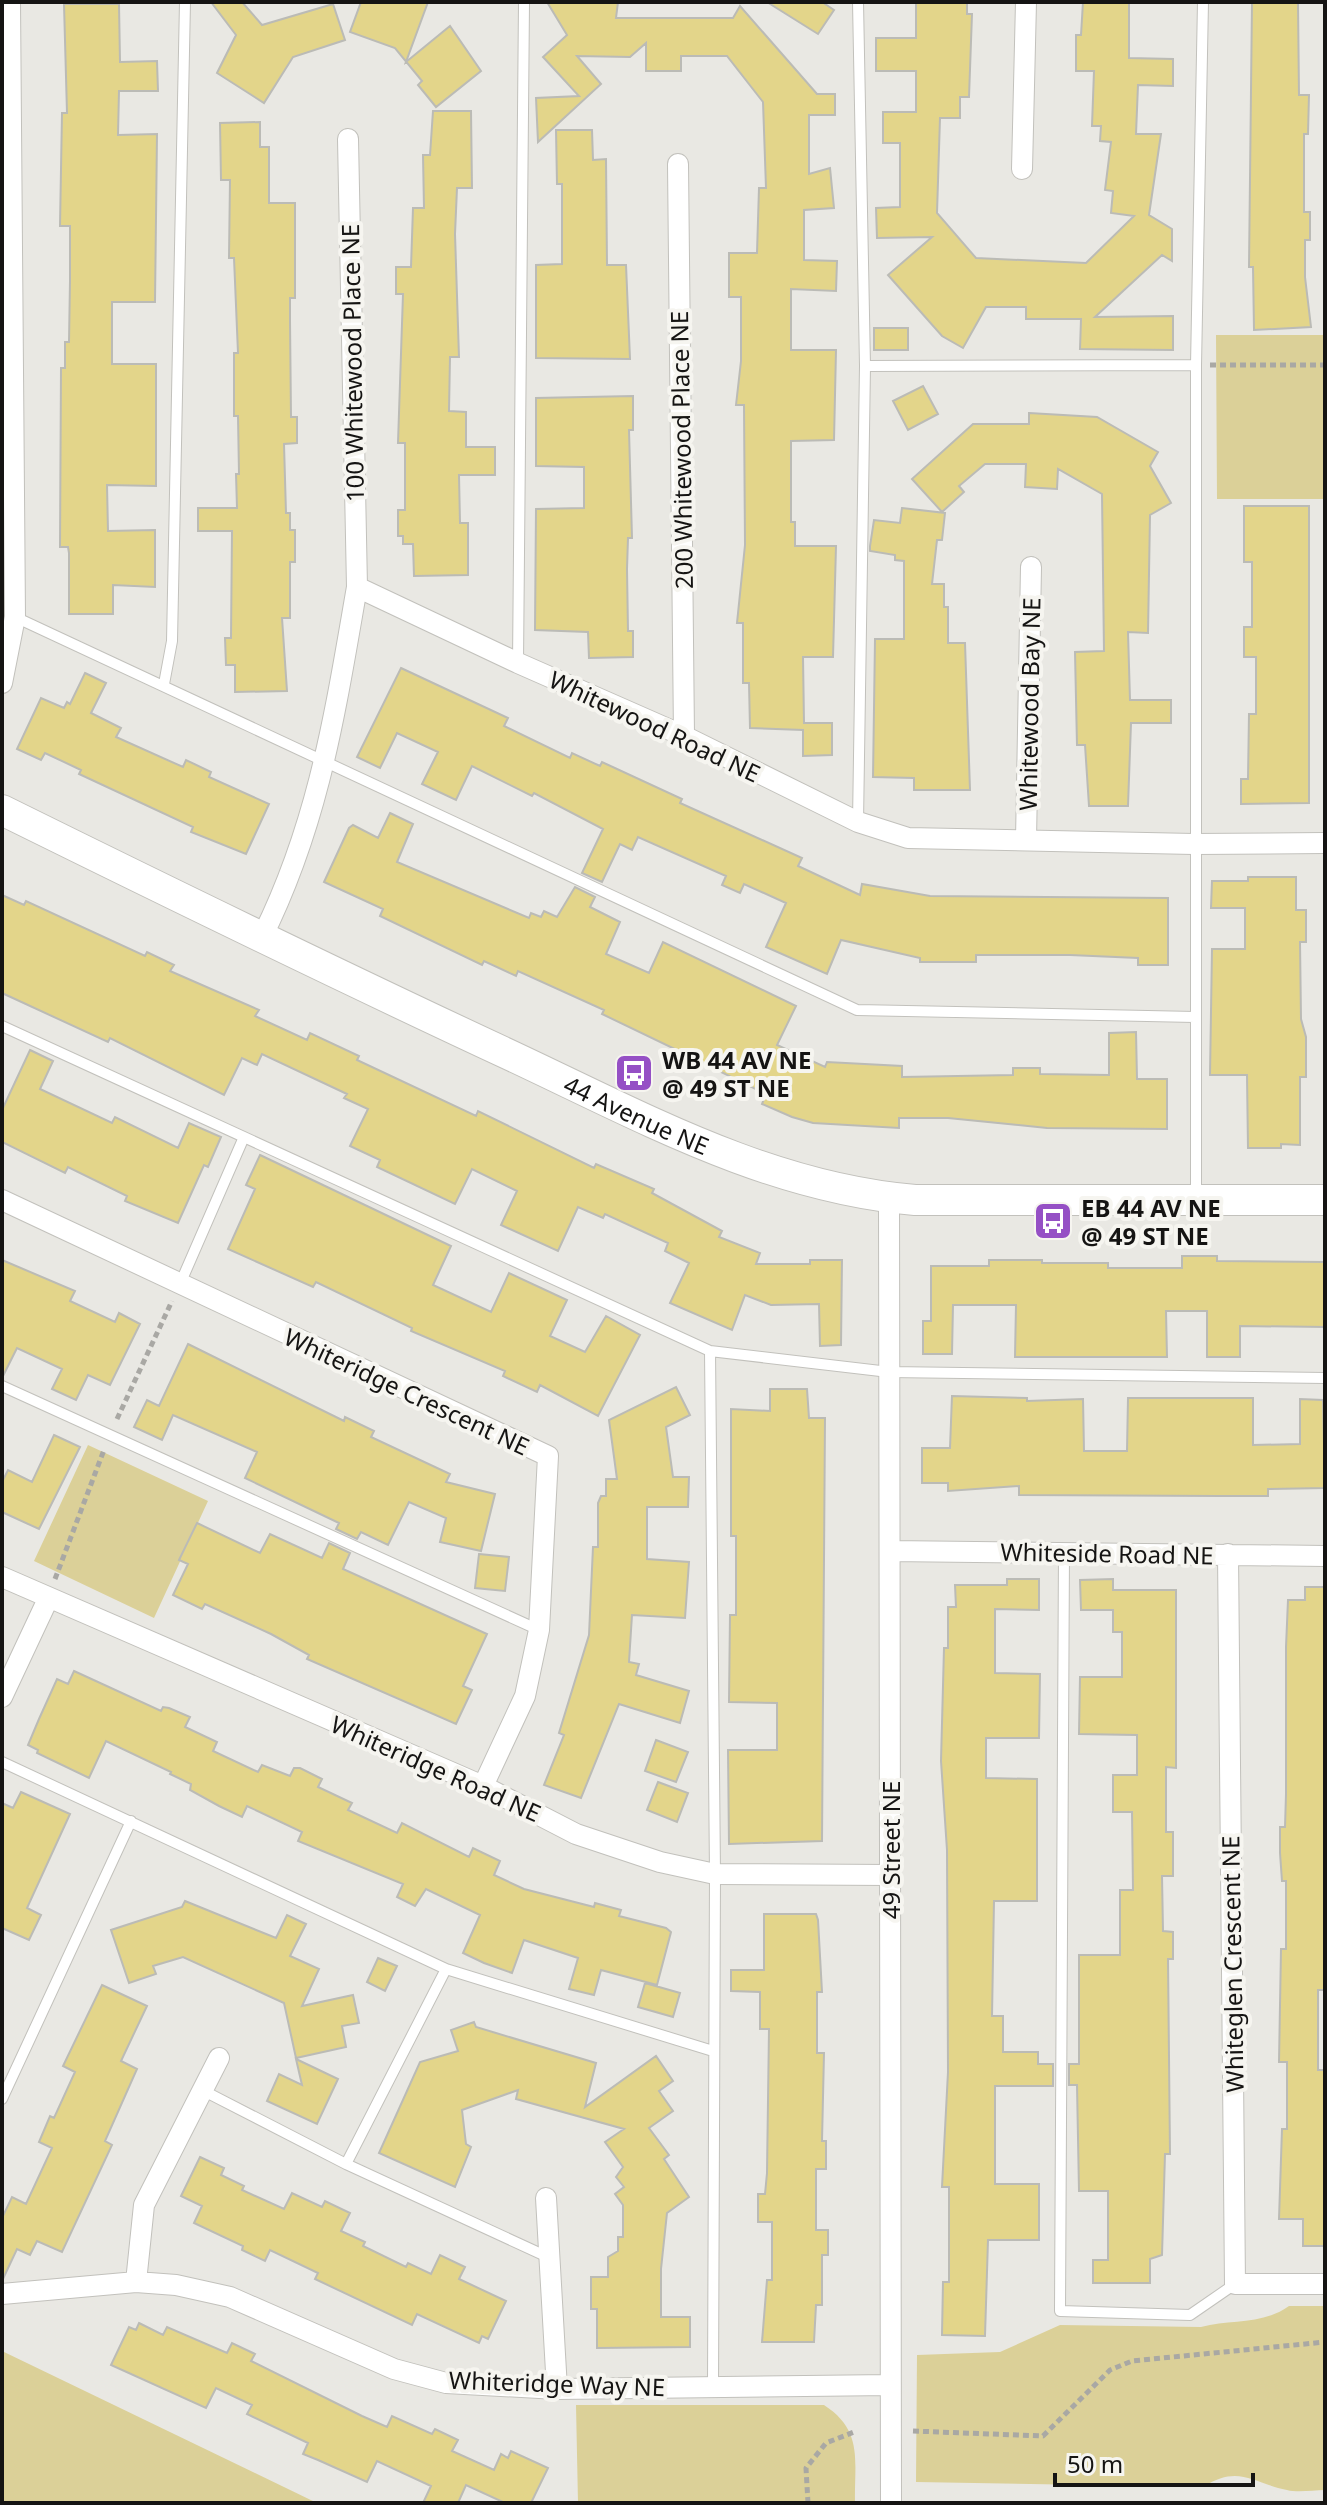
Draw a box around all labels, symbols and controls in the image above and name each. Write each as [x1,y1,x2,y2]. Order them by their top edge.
street label: 100 Whitewood Place NE [333,224,371,502]
street label: 200 Whitewood Place NE [662,311,700,589]
street label: Whitewood Bay NE [1011,597,1047,811]
street label: Whitewood Road NE [544,663,766,789]
place label: WB 44 AV NE @ 49 ST NE [662,1043,812,1104]
bus stop icon: WB 44 AV NE @ 49 ST NE [613,1052,655,1094]
street label: 44 Avenue NE [559,1067,714,1162]
place label: EB 44 AV NE @ 49 ST NE [1081,1191,1221,1252]
bus stop icon: EB 44 AV NE @ 49 ST NE [1032,1200,1074,1242]
street label: Whiteridge Crescent NE [279,1320,535,1462]
street label: Whiteside Road NE [1000,1535,1214,1571]
street label: Whiteridge Road NE [326,1707,546,1829]
street label: 49 Street NE [874,1781,907,1919]
street label: Whiteglen Crescent NE [1213,1835,1251,2093]
street label: Whiteridge Way NE [448,2363,666,2403]
scale bar [1055,2437,1253,2487]
text: 50 m [1067,2447,1123,2480]

